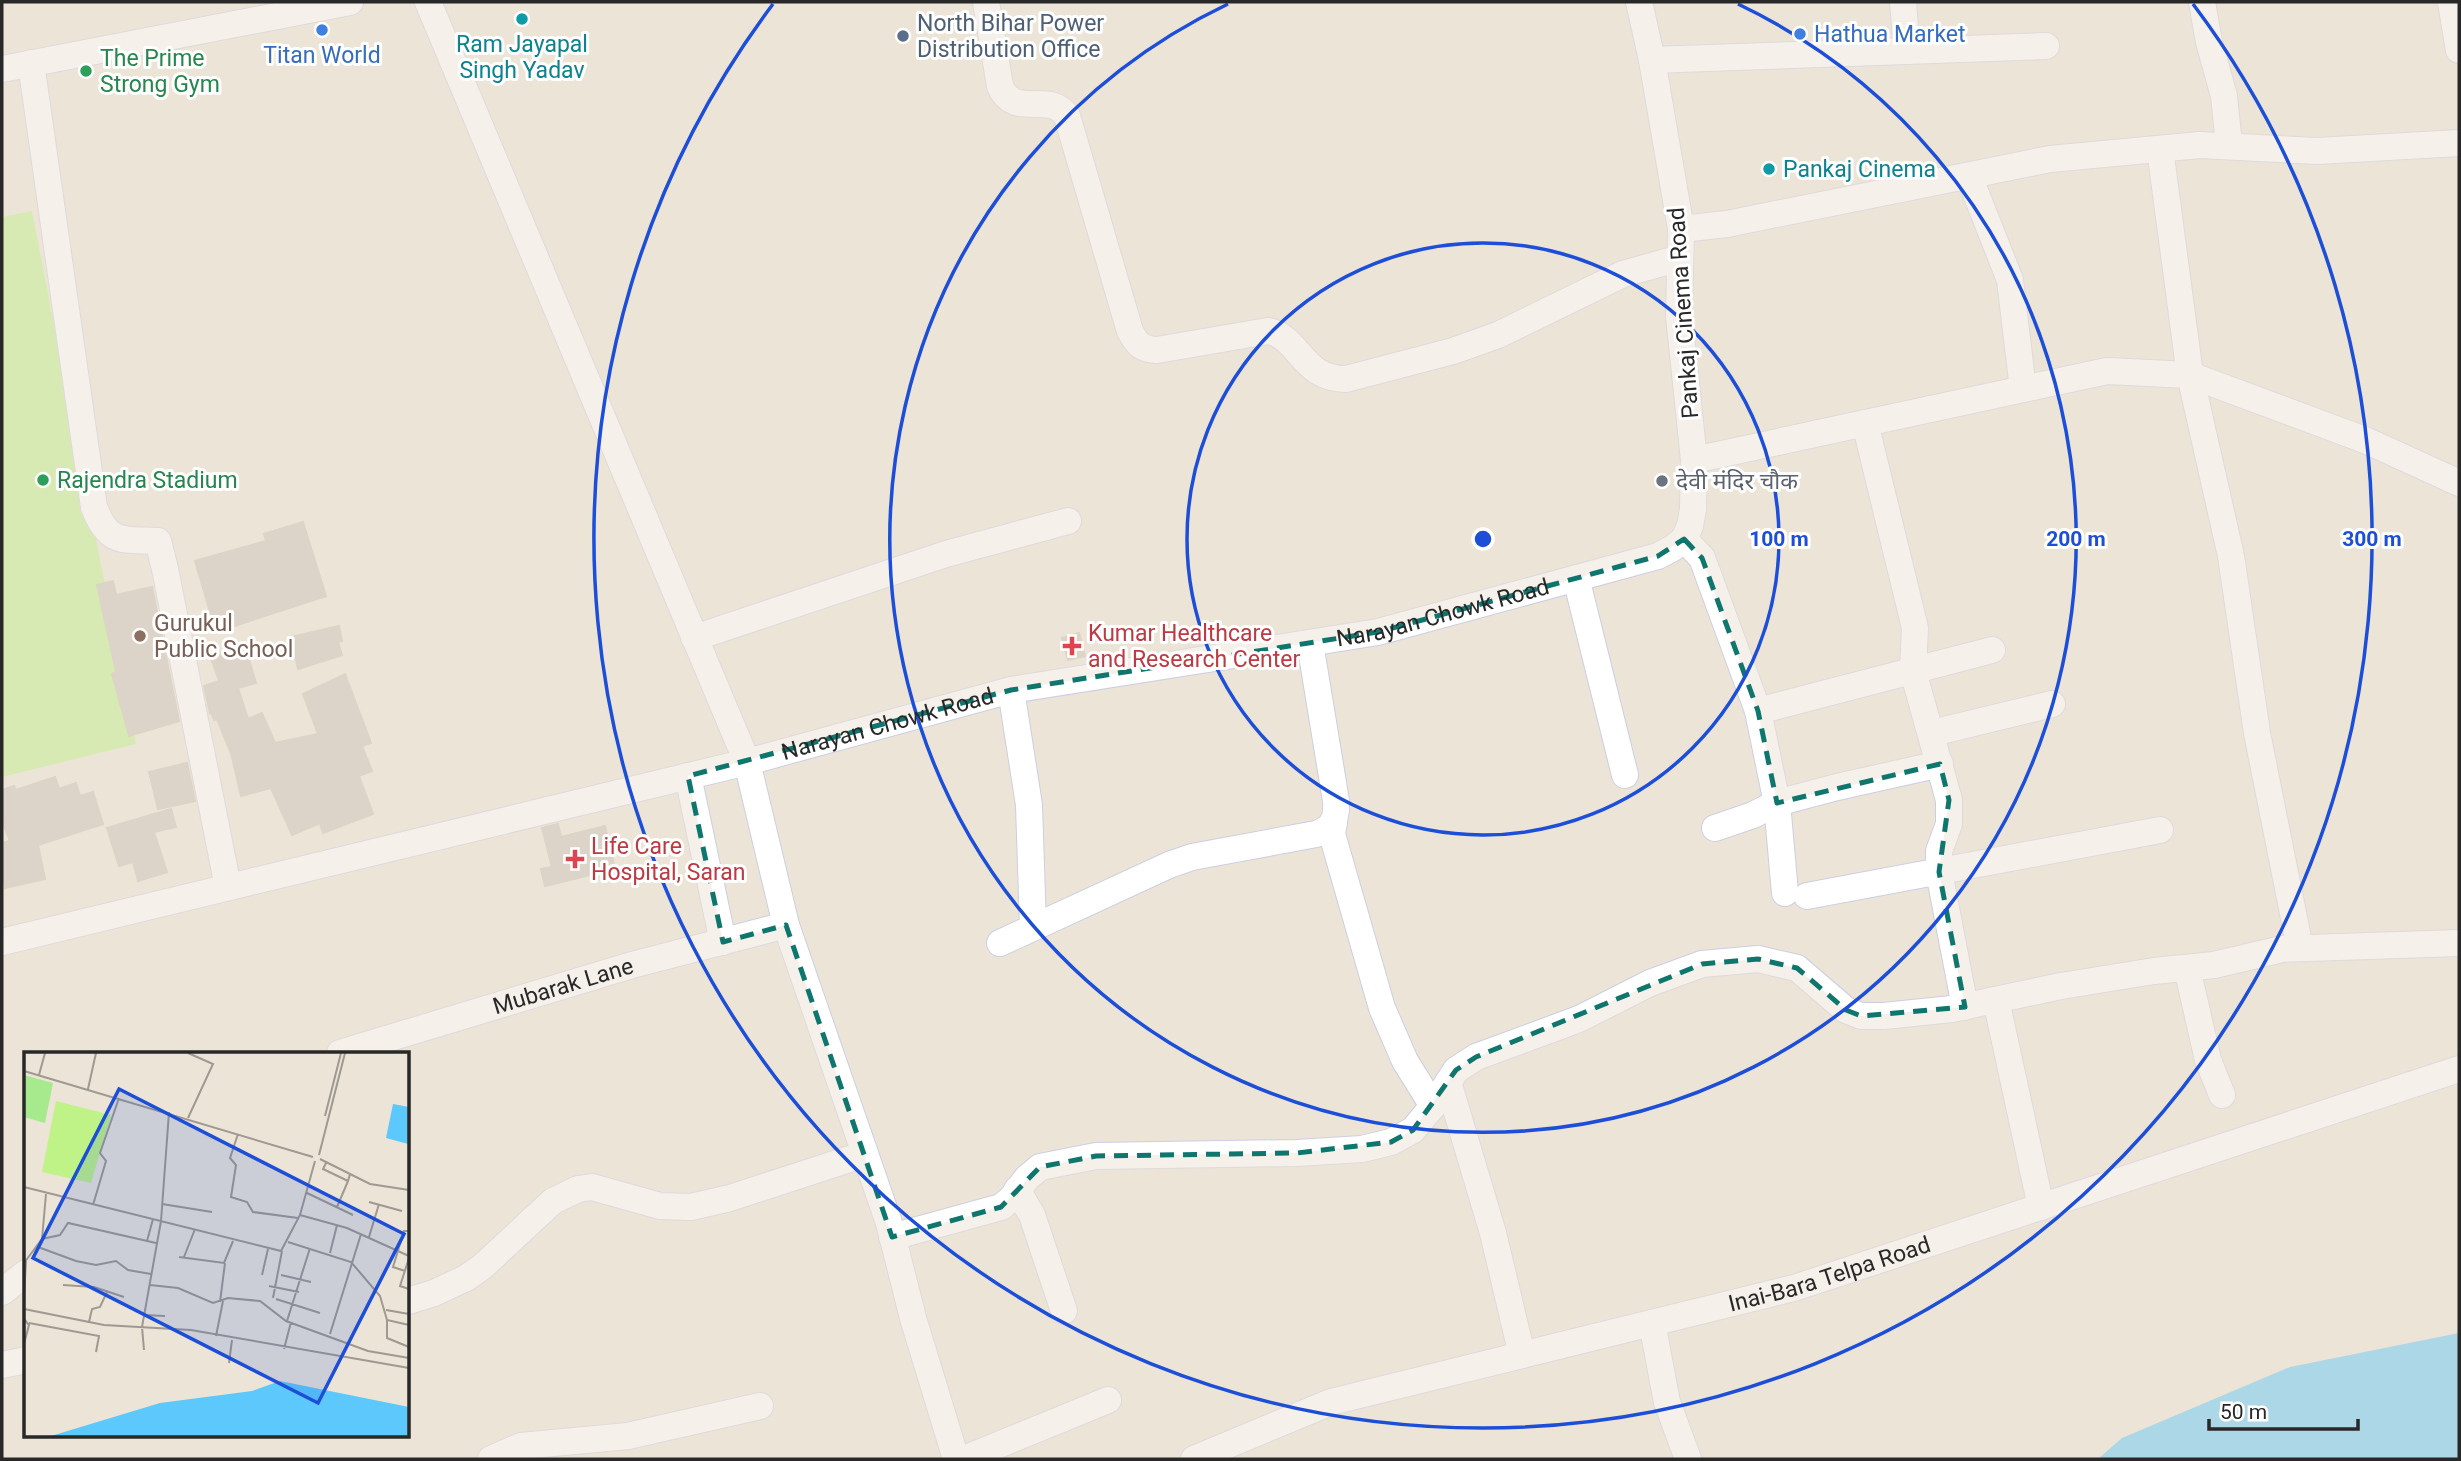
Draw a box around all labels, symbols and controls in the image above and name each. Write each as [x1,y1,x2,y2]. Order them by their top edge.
place label: North Bihar Power Distribution Office [917,10,1104,63]
marker: Ram Jayapal Singh Yadav [514,11,530,27]
place label: Hathua Market [1814,21,1966,48]
marker: Titan World [314,22,330,38]
marker: Hathua Market [1792,26,1808,42]
marker: North Bihar Power Distribution Office [895,28,911,44]
place label: Ram Jayapal Singh Yadav [456,31,588,84]
place label: Titan World [263,42,381,69]
place label: The Prime Strong Gym [100,45,220,98]
marker: The Prime Strong Gym [78,63,94,79]
place label: Pankaj Cinema [1783,156,1936,183]
marker: Pankaj Cinema [1761,161,1777,177]
street label: Pankaj Cinema Road [1663,206,1704,419]
place label: Rajendra Stadium [57,467,238,494]
place label: देवी मंदिर चौक [1676,468,1799,495]
marker: Rajendra Stadium [35,472,51,488]
marker: देवी मंदिर चौक [1654,473,1670,489]
centre of rings [1471,527,1495,551]
text: 100 m [1749,527,1809,551]
text: 200 m [2046,527,2106,551]
text: 300 m [2342,527,2402,551]
street label: Narayan Chowk Road [1335,573,1552,652]
place label: Gurukul Public School [154,610,293,663]
place label: Kumar Healthcare and Research Center [1088,620,1300,673]
marker: Gurukul Public School [132,628,148,644]
marker: Kumar Healthcare and Research Center [1062,636,1082,656]
street label: Narayan Chowk Road [779,682,997,766]
place label: Life Care Hospital, Saran [591,833,746,886]
marker: Life Care Hospital, Saran [565,849,585,869]
street label: Mubarak Lane [490,952,637,1020]
inset map [24,1052,410,1436]
street label: Inai-Bara Telpa Road [1726,1231,1934,1318]
scale bar [2209,1388,2358,1432]
text: 50 m [2220,1400,2267,1424]

